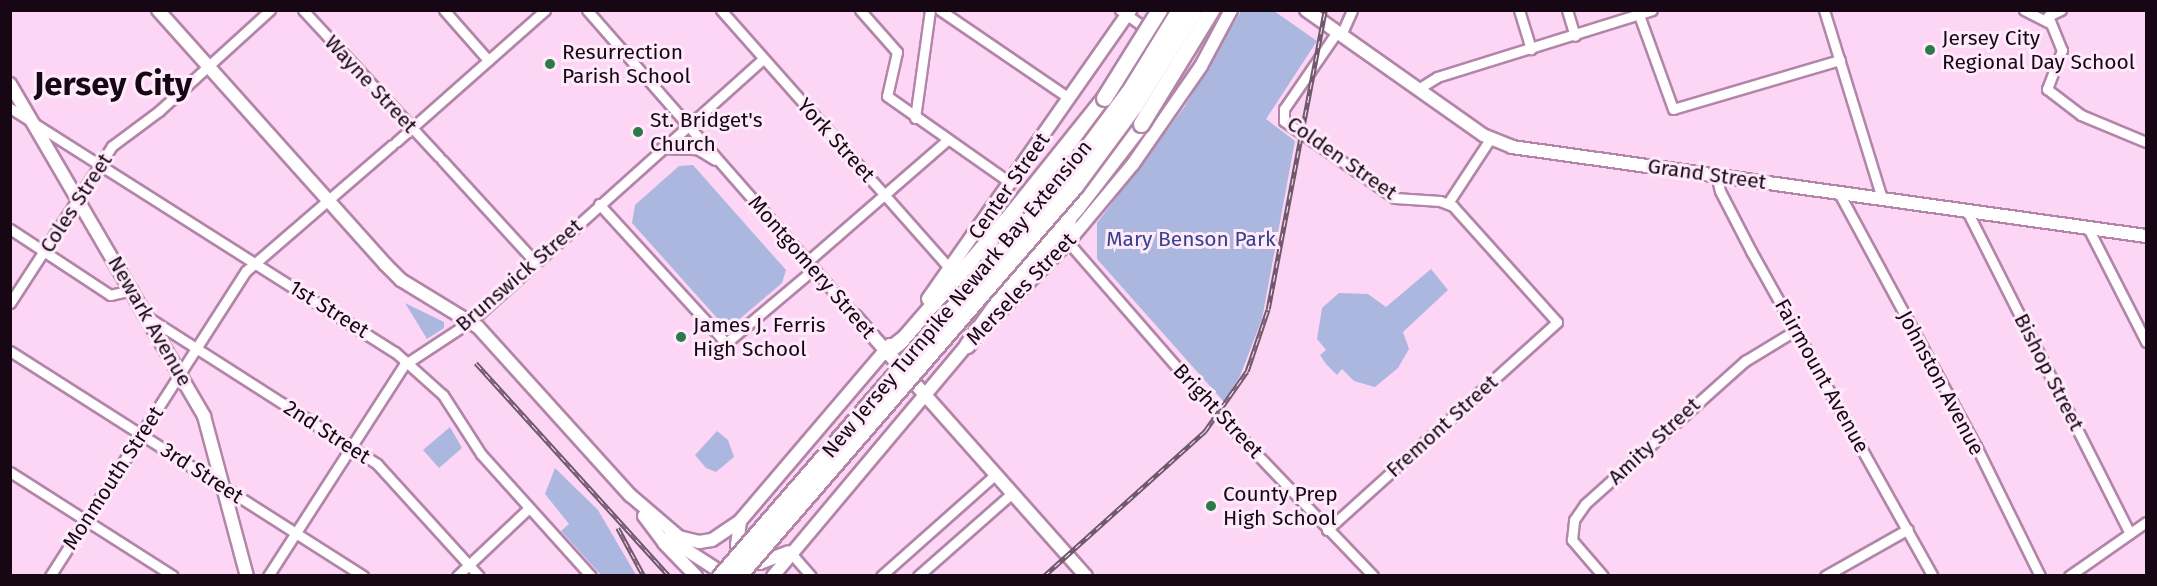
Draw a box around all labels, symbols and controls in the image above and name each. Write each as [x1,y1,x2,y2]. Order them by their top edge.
place label: Jersey City Regional Day School [1942,25,2135,75]
street label: Wayne Street [319,30,423,138]
place label: Resurrection Parish School [562,39,691,89]
marker: Jersey City Regional Day School [1923,43,1937,57]
marker: Resurrection Parish School [543,57,557,71]
district label: Jersey City [34,65,192,105]
street label: York Street [792,93,880,187]
place label: St. Bridget's Church [650,107,763,157]
street label: Colden Street [1282,111,1402,205]
marker: St. Bridget's Church [631,125,645,139]
street label: Center Street [963,128,1055,244]
street label: New Jersey Turnpike Newark Bay Extension [817,135,1097,463]
street label: Coles Street [35,149,117,257]
street label: Grand Street [1646,153,1768,195]
street label: Montgomery Street [743,190,881,344]
street label: Brunswick Street [451,213,587,337]
park label: Mary Benson Park [1106,226,1276,252]
street label: Merseles Street [961,227,1081,351]
street label: Newark Avenue [103,251,197,391]
street label: 1st Street [285,275,373,343]
street label: Fairmount Avenue [1769,295,1875,457]
street label: Johnston Avenue [1892,306,1990,460]
street label: Bishop Street [2009,309,2089,435]
place label: James J. Ferris High School [693,312,826,362]
marker: James J. Ferris High School [674,330,688,344]
street label: Bright Street [1168,358,1268,464]
street label: Fremont Street [1381,369,1503,483]
street label: Amity Street [1603,392,1705,490]
street label: 2nd Street [279,395,375,469]
street label: Monmouth Street [57,402,169,554]
street label: 3rd Street [156,437,248,509]
place label: County Prep High School [1223,481,1338,531]
marker: County Prep High School [1204,499,1218,513]

